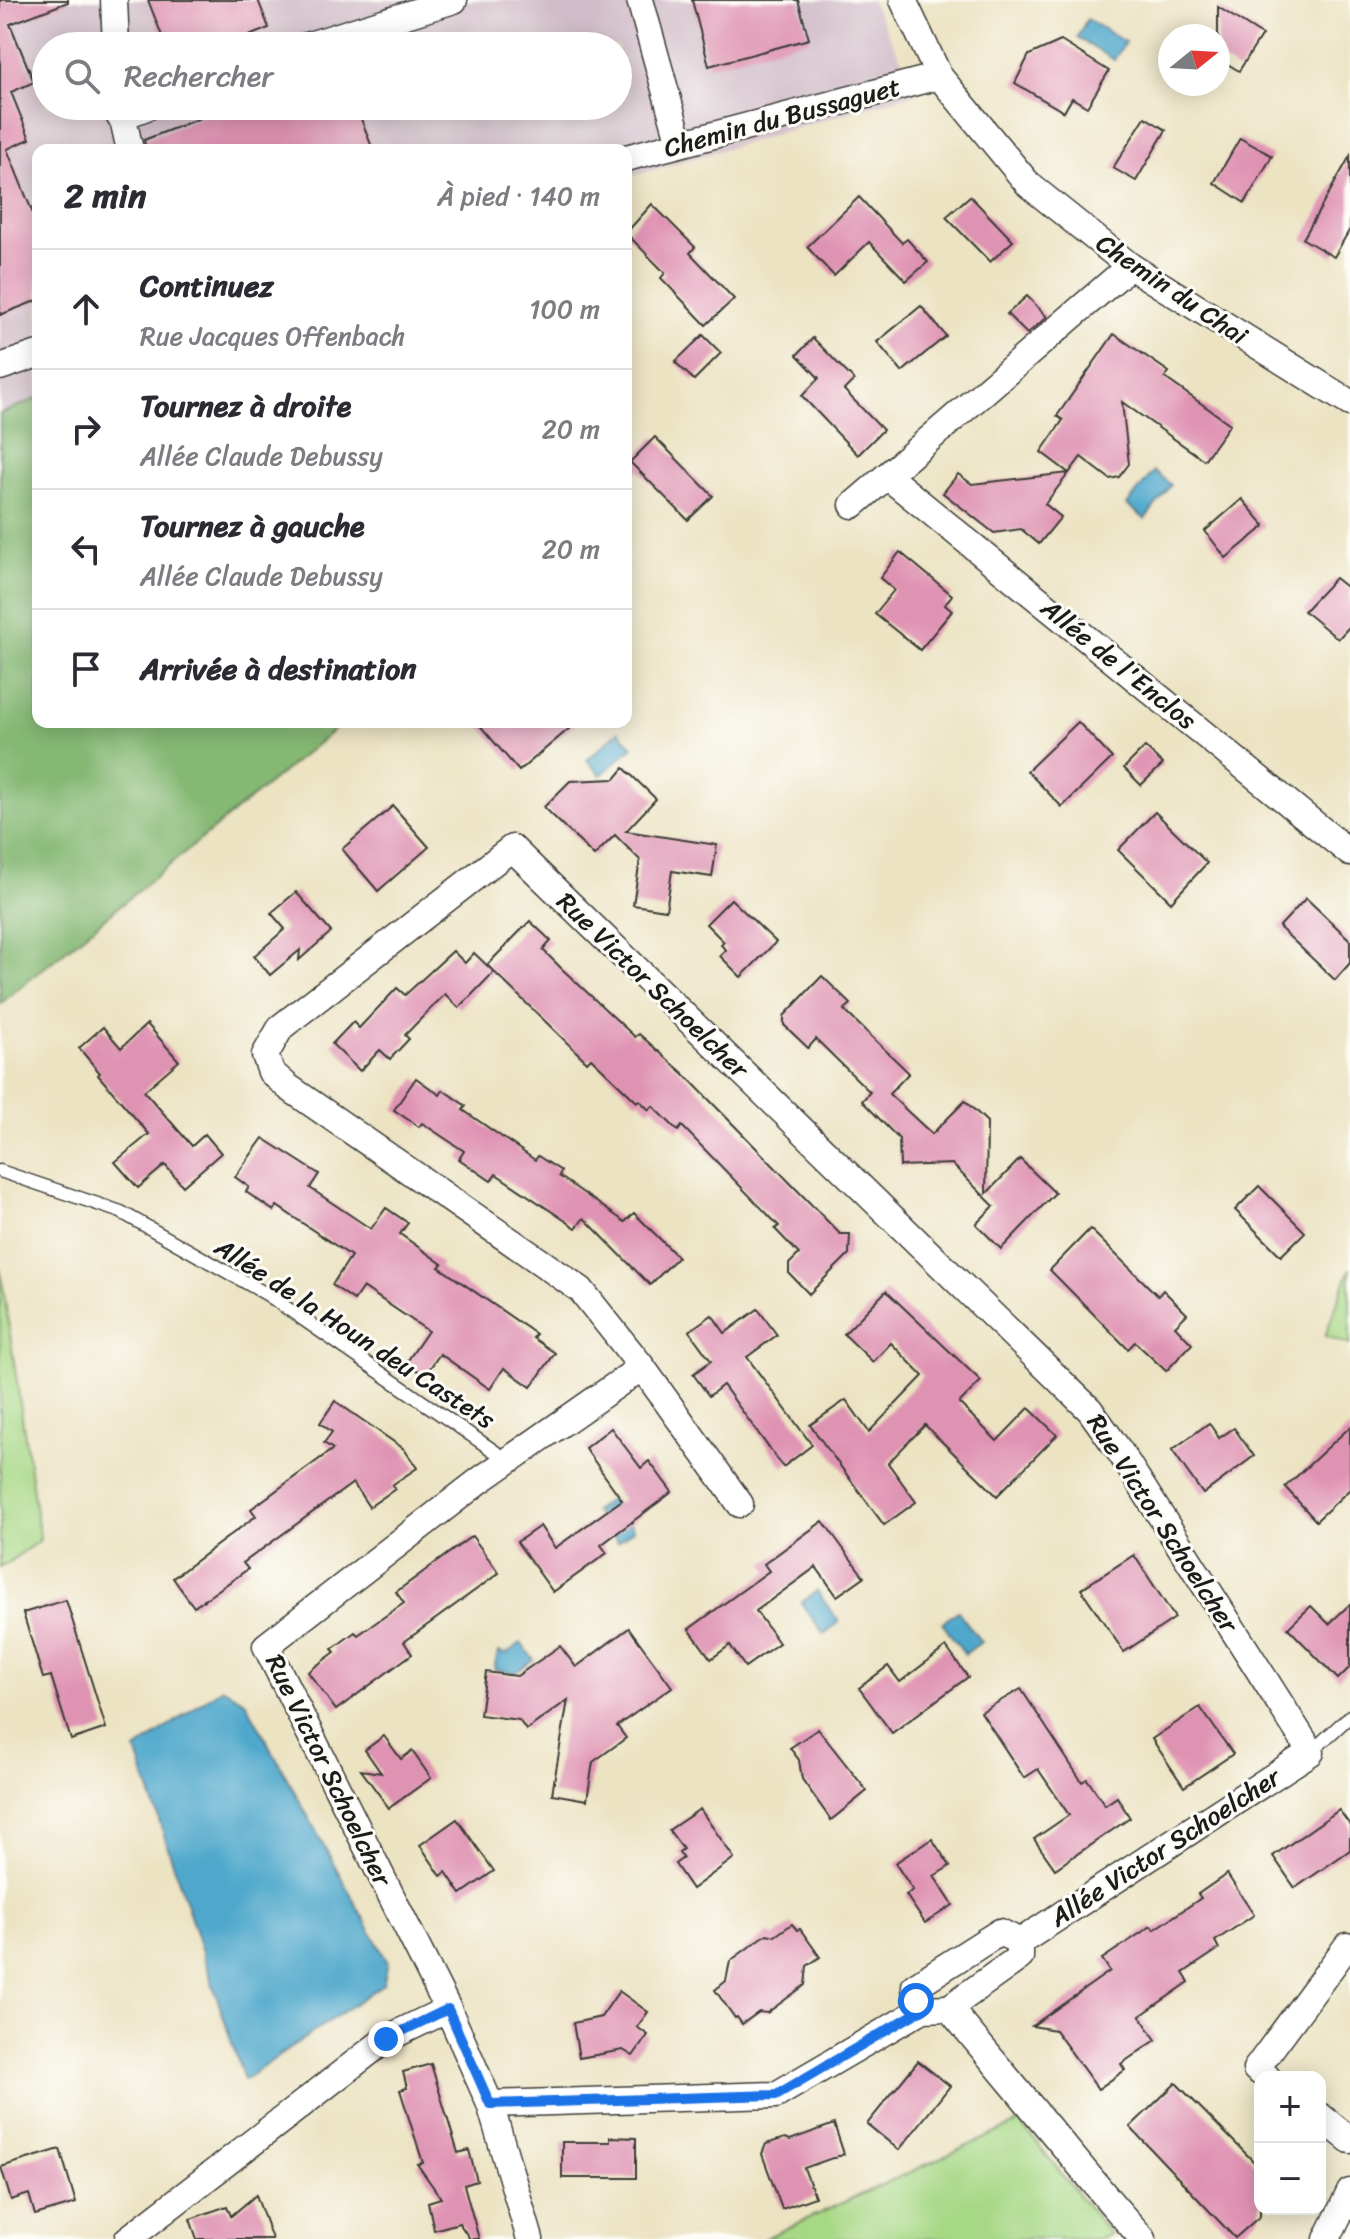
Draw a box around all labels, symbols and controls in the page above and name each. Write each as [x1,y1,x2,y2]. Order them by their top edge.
north arrow [1158,24,1230,96]
search box [32,32,632,120]
text: Rechercher [124,49,274,103]
icon: search [60,54,104,98]
street label: Chemin du Bussaguet [658,63,906,171]
text: 2 min [64,166,146,226]
text: À pied · 140 m [437,173,600,219]
street label: Chemin du Chai [1086,221,1258,358]
text: Continuez [140,259,274,313]
text: 100 m [529,286,600,332]
icon: ahead [64,287,108,331]
text: Rue Jacques Offenbach [140,313,405,359]
text: Tournez à droite [140,379,351,433]
text: 20 m [542,406,600,452]
icon: right [64,407,108,451]
text: Allée Claude Debussy [140,433,383,479]
text: Tournez à gauche [140,499,365,553]
text: 20 m [542,526,600,572]
icon: left [64,527,108,571]
text: Allée Claude Debussy [140,553,383,599]
street label: Allée de l'Enclos [1030,586,1207,742]
text: Arrivée à destination [140,642,417,696]
icon: arrive [64,647,108,691]
street label: Rue Victor Schoelcher [546,880,761,1091]
street label: Allée de la Houn deu Castets [204,1224,506,1442]
street label: Rue Victor Schoelcher [1075,1404,1252,1643]
street label: Rue Victor Schoelcher [253,1646,406,1895]
street label: Allée Victor Schoelcher [1039,1754,1291,1940]
route start [898,1983,934,2019]
route end [368,2021,404,2057]
map controls [1254,2071,1326,2215]
button: + [1254,2071,1326,2143]
button: − [1254,2143,1326,2215]

